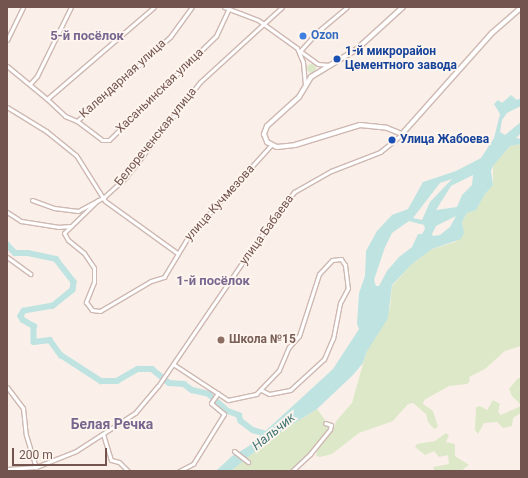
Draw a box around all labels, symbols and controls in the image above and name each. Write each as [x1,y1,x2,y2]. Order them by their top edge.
district label: 5-й посёлок [50,28,124,44]
place label: Ozon [311,29,339,43]
marker: Ozon [298,31,308,41]
street label: Календарная улица [77,37,169,121]
place label: 1-й микрорайон Цементного завода [345,45,457,73]
street label: Хасаньинская улица [113,46,207,136]
marker: 1-й микрорайон Цементного завода [332,54,342,64]
street label: Белореченская улица [112,85,200,189]
place label: Улица Жабоева [400,133,489,147]
marker: Улица Жабоева [387,135,397,145]
street label: улица Кучмезова [182,162,258,244]
street label: улица Бабаева [237,192,297,268]
district label: 1-й посёлок [176,273,250,289]
place label: Школа №15 [229,333,296,347]
marker: Школа №15 [216,335,226,345]
water label: Нальчик [249,410,299,454]
district label: Белая Речка [71,416,153,432]
scale bar [14,440,109,466]
text: 200 m [19,448,53,462]

